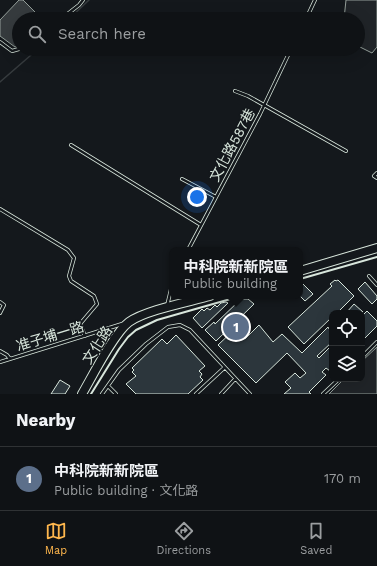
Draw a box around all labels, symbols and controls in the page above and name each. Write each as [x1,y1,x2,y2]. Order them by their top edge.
search box [12,12,365,56]
icon: search [26,23,48,45]
text: Search here [58,25,146,43]
street label: 文化路587巷 [206,106,258,184]
your location [187,187,207,207]
popup [169,247,303,299]
text: 中科院新新院區 [183,258,289,276]
text: Public building [183,276,277,291]
map controls [329,310,365,382]
button: locate [329,310,365,346]
pin: 1 [223,312,249,342]
street label: 准子埔一路 [14,318,86,354]
street label: 文化路 [79,323,115,367]
button: layers [329,346,365,382]
text: Nearby [16,410,75,430]
text: 中科院新新院區 [54,462,159,480]
text: 1 [26,471,32,486]
text: 170 m [324,471,361,486]
text: Public building · 文化路 [54,483,198,498]
tab: Map [45,520,67,557]
tab: Directions [157,520,211,557]
tab: Saved [300,520,332,557]

